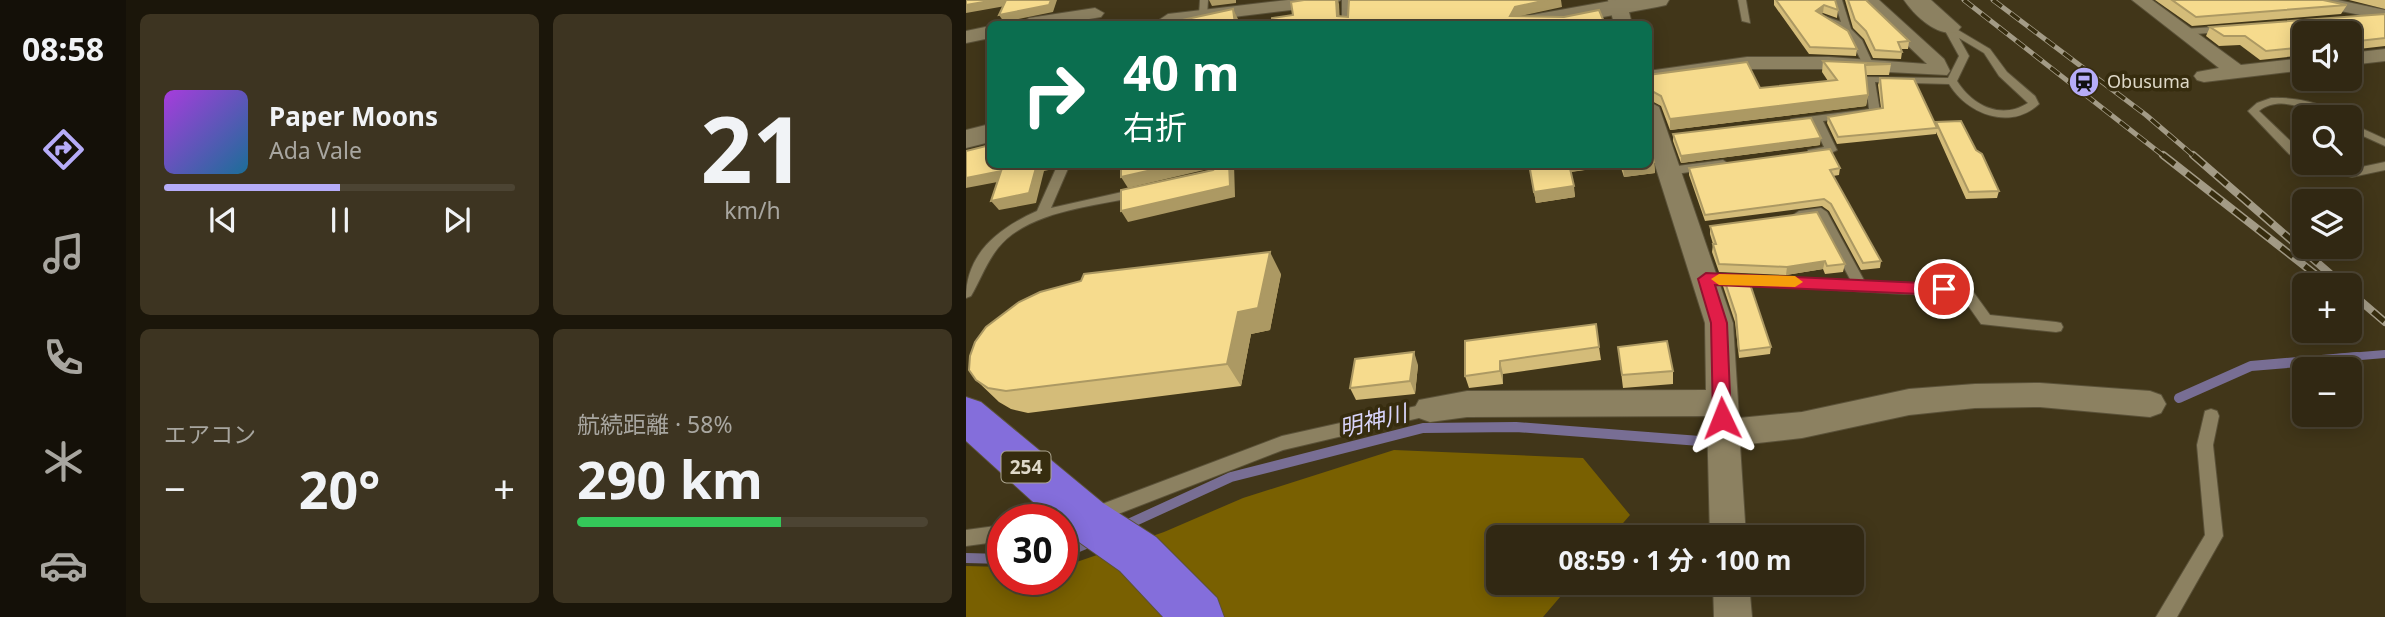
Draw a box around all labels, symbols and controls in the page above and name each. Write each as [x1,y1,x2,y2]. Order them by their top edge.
map controls [2292,21,2362,427]
button: sound [2292,21,2362,91]
text: 08:58 [22,27,104,70]
text: 40 m [1123,39,1240,105]
icon: right [1008,49,1099,140]
station icon: Obusuma [2067,65,2101,99]
place label: Obusuma [2107,69,2190,93]
text: 21 [700,86,805,210]
text: Paper Moons [269,98,438,134]
text: 右折 [1123,105,1187,148]
button: search [2292,105,2362,175]
icon: directions [39,125,88,174]
text: Ada Vale [269,134,362,166]
button: layers [2292,189,2362,259]
text: km/h [724,194,781,226]
icon: previous [204,201,242,239]
icon: pause [321,201,359,239]
icon: next [438,201,476,239]
icon: music [39,229,88,278]
pin [1914,259,1974,319]
icon: arrive [1925,270,1963,308]
button: + [2292,273,2362,343]
icon: phone [39,333,88,382]
button: − [2292,357,2362,427]
position arrow [1685,381,1759,455]
water label: 明神川 [1335,395,1413,444]
text: 航続距離 · 58% [577,408,733,440]
text: エアコン [164,418,256,450]
icon: climate [39,437,88,486]
text: 290 km [577,443,763,514]
road number: 254 [1002,452,1050,482]
text: 20° [299,453,380,524]
text: − [164,462,186,514]
text: + [493,462,515,514]
speed limit sign: 30 [987,504,1078,595]
icon: car [39,541,88,590]
text: 08:59 · 1 分 · 100 m [1559,542,1791,578]

